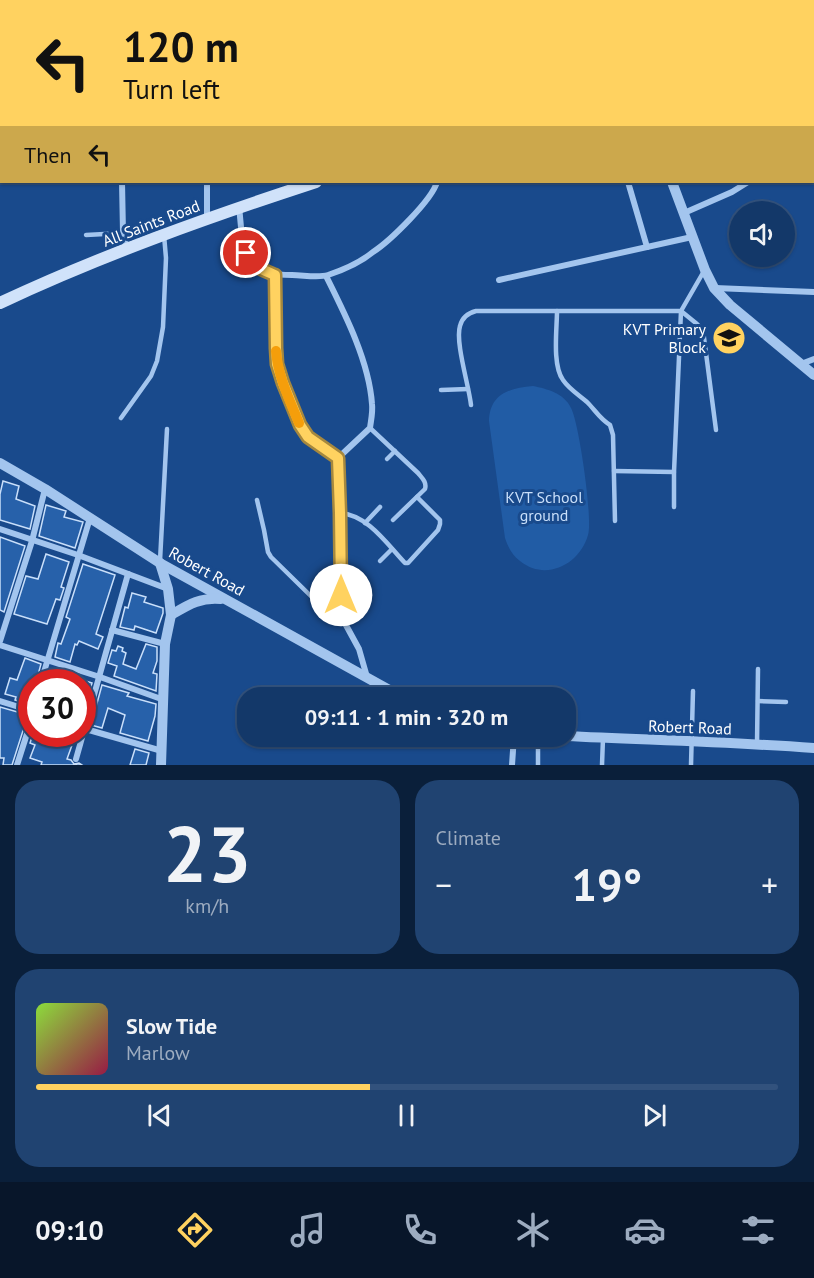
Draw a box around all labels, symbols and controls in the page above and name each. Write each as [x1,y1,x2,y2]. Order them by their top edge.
text: 120 m [123,19,239,74]
icon: left [24,24,102,102]
text: Turn left [123,72,220,106]
icon: left [83,138,116,171]
text: Then [24,141,71,169]
street label: All Saints Road [99,195,203,251]
map controls [729,201,795,267]
button: sound [729,201,795,267]
pin [220,227,271,278]
icon: arrive [229,236,262,269]
place label: KVT Primary Block [623,319,707,357]
school or university icon: KVT Primary Block [711,320,747,356]
park label: KVT School ground [505,487,583,525]
street label: Robert Road [166,542,248,600]
position arrow [309,563,373,627]
speed limit sign: 30 [18,669,96,747]
text: 09:11 · 1 min · 320 m [305,703,508,731]
street label: Robert Road [648,716,732,738]
text: 23 [163,803,251,904]
text: Climate [436,825,501,851]
text: 19° [571,855,642,913]
text: − [436,863,452,906]
text: + [761,863,778,906]
text: km/h [185,893,229,919]
text: Slow Tide [126,1012,217,1040]
text: Marlow [126,1040,190,1066]
icon: previous [143,1099,176,1132]
icon: pause [390,1099,423,1132]
icon: next [638,1099,671,1132]
icon: directions [174,1209,216,1251]
icon: music [287,1209,329,1251]
icon: phone [399,1209,441,1251]
icon: climate [512,1209,554,1251]
icon: car [624,1209,666,1251]
icon: filters [737,1209,779,1251]
text: 09:10 [35,1213,104,1247]

